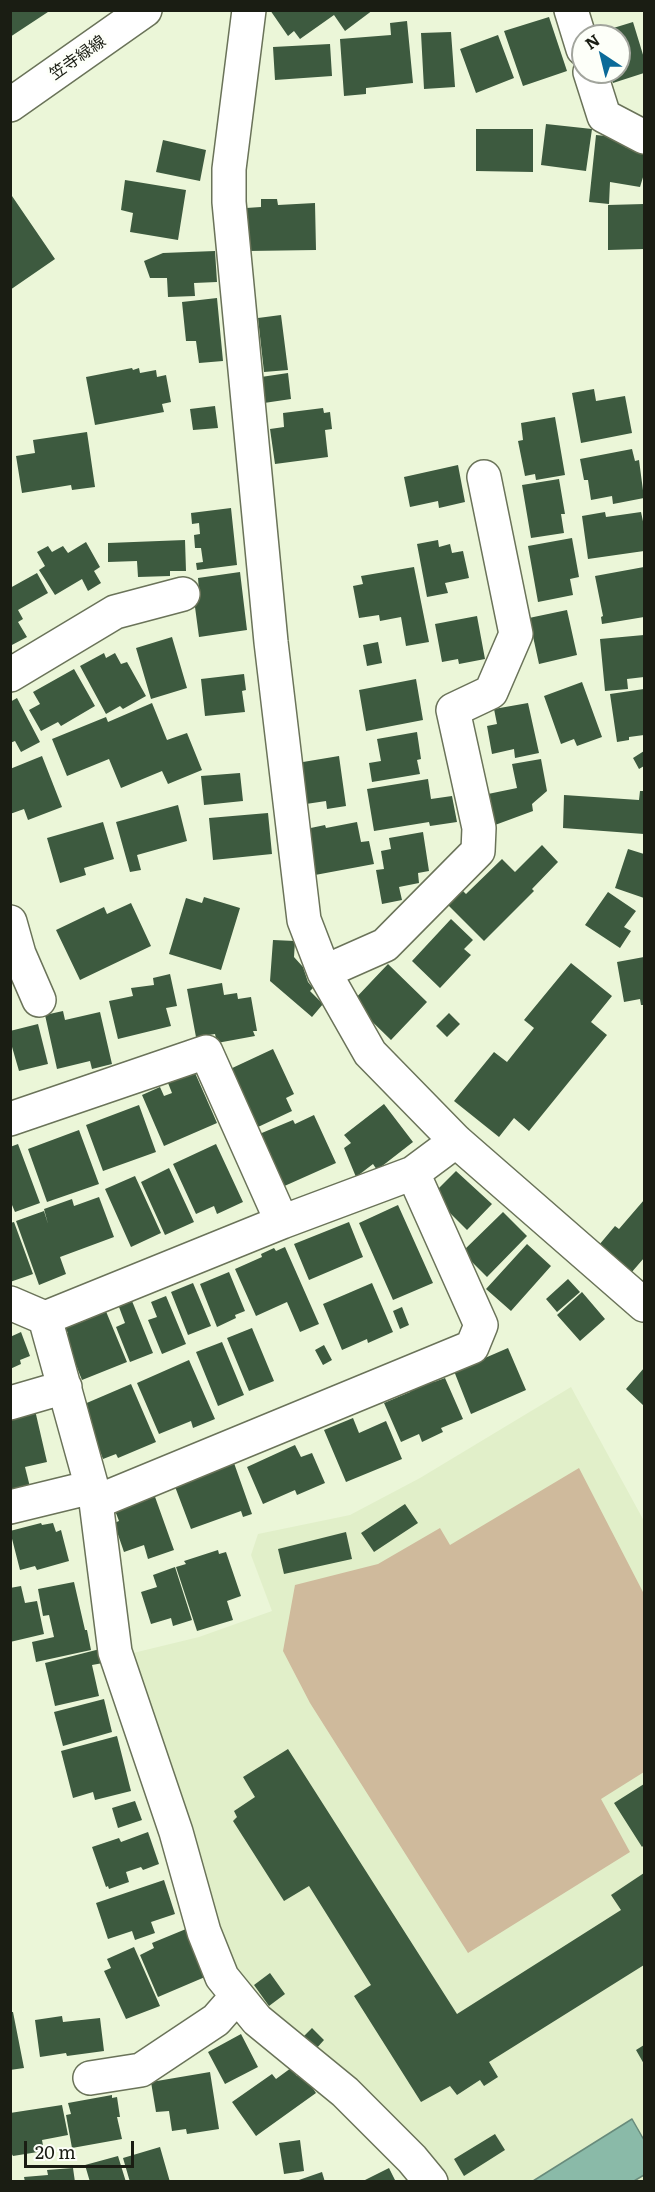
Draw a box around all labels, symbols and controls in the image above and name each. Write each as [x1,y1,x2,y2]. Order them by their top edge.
north arrow [571,24,631,84]
text: N [579,27,604,55]
street label: 笠寺緑線 [46,32,110,84]
scale bar [27,2129,136,2167]
text: 20 m [35,2138,76,2165]

